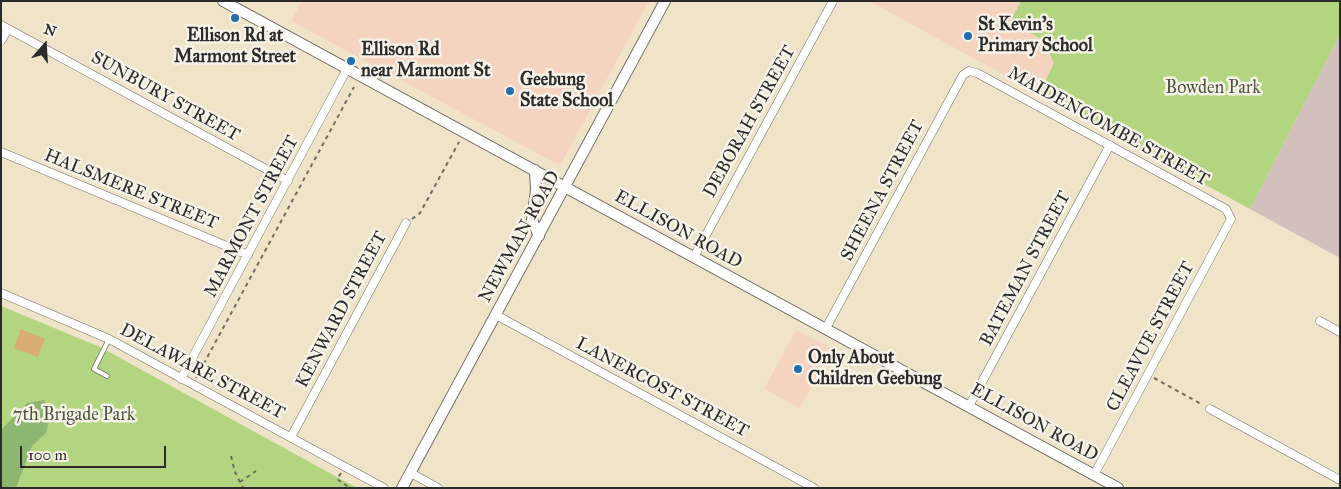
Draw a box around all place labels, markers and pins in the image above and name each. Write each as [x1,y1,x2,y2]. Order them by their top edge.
marker: Ellison Rd at Marmont Street [229,12,241,24]
place label: St Kevin's Primary School [978,15,1093,58]
place label: Ellison Rd at Marmont Street [174,26,296,68]
marker: St Kevin's Primary School [962,30,974,42]
place label: Ellison Rd near Marmont St [361,40,490,82]
marker: Ellison Rd near Marmont St [345,55,357,67]
place label: Geebung State School [520,70,613,112]
marker: Geebung State School [504,85,516,97]
place label: Only About Children Geebung [808,348,941,390]
marker: Only About Children Geebung [792,363,804,375]

